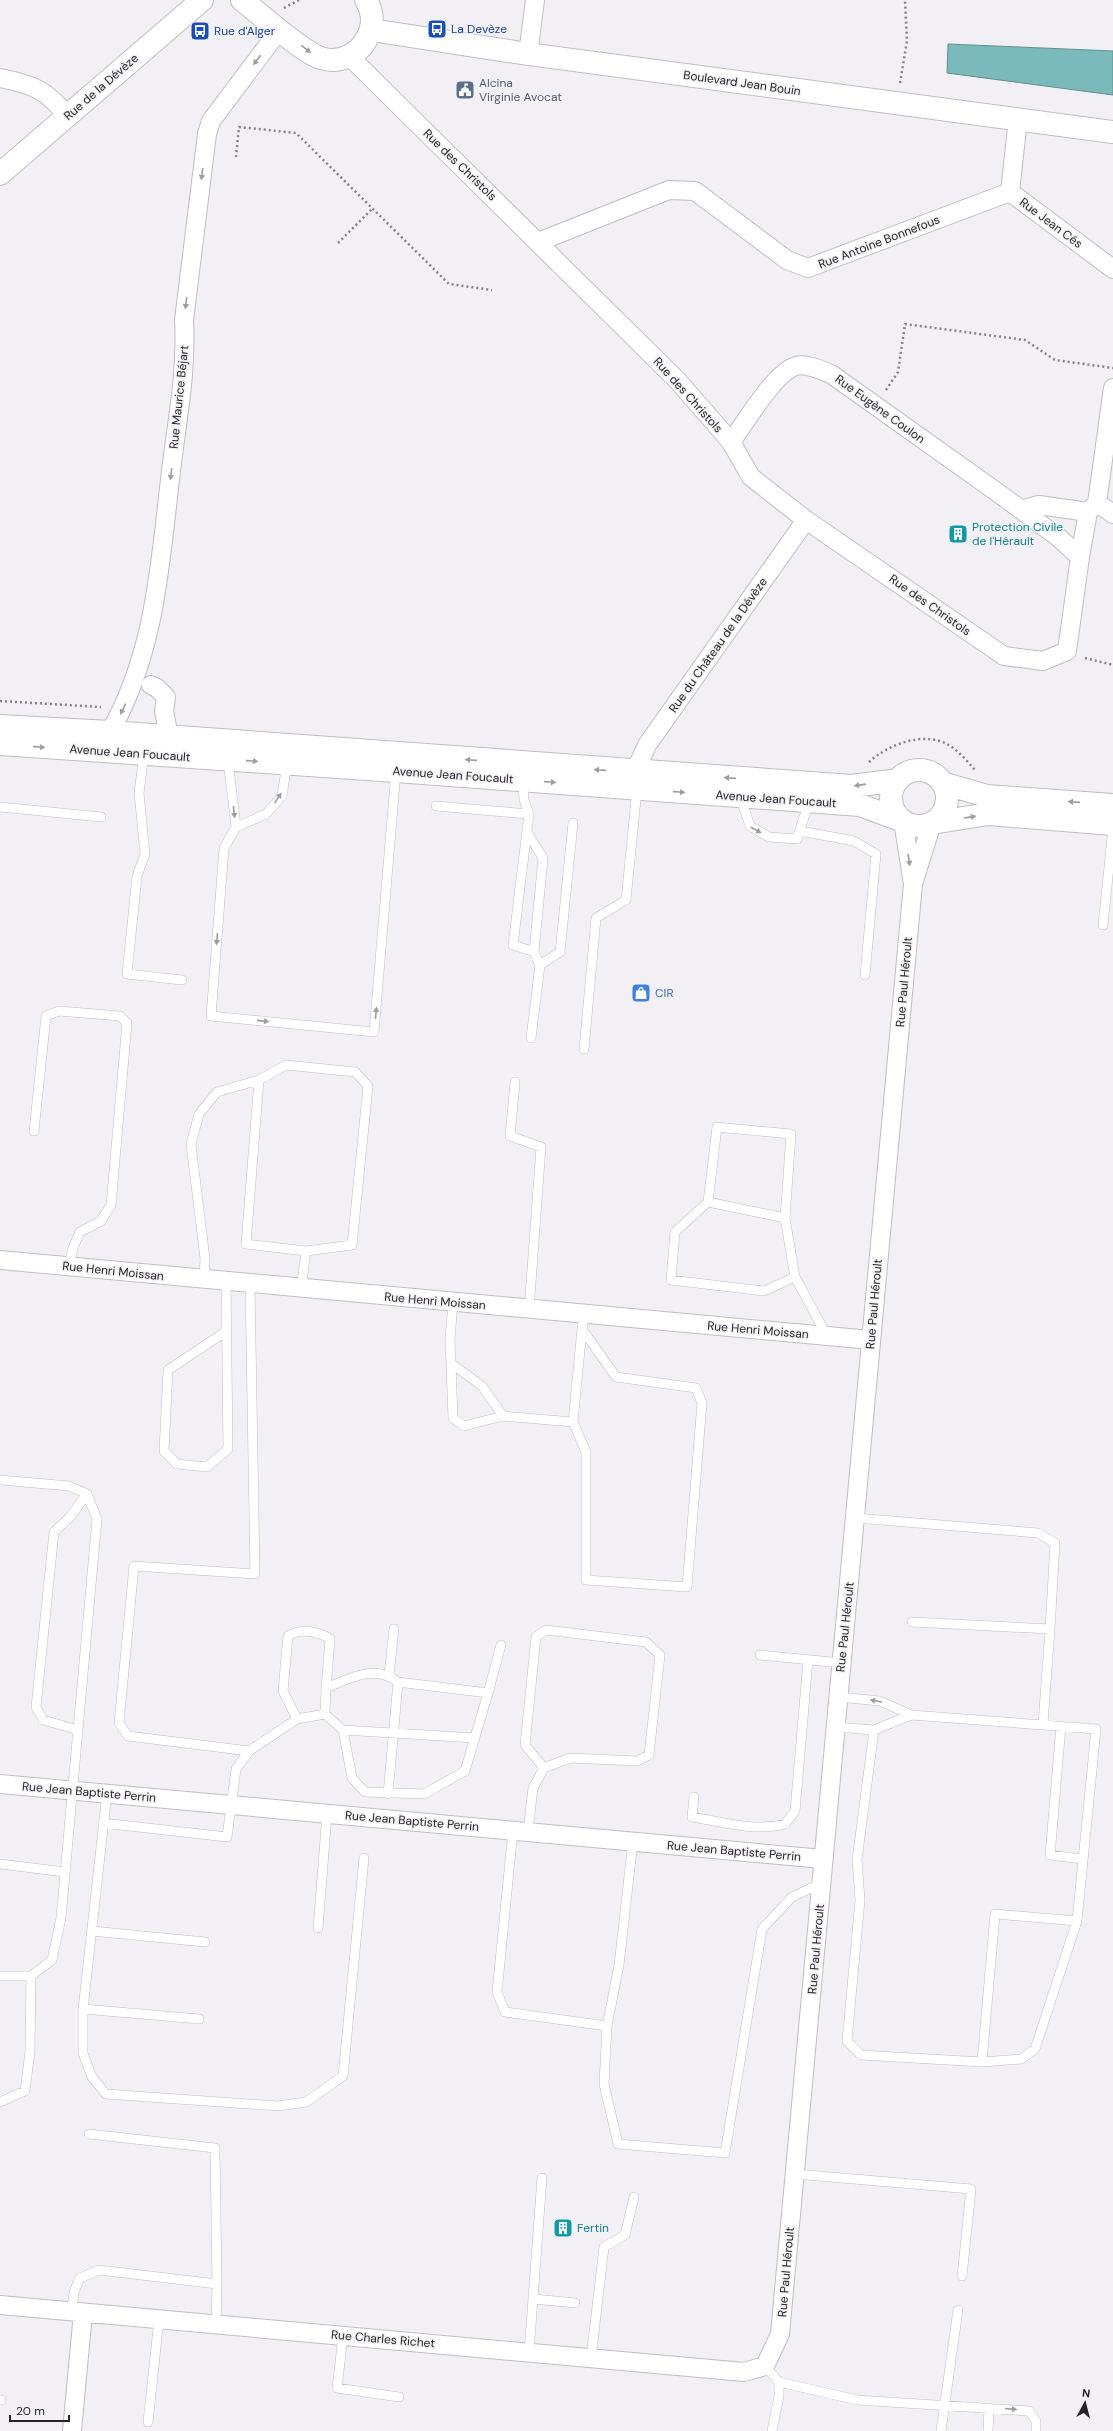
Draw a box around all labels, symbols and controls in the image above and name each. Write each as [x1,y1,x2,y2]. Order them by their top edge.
bus stop icon: La Devèze [426,18,448,40]
bus stop icon: Rue d'Alger [189,20,211,42]
place label: La Devèze [451,21,507,37]
place label: Rue d'Alger [214,23,276,39]
one-way arrow [301,45,312,53]
street label: Rue de la Dévèze [60,50,142,124]
one-way arrow [253,55,261,66]
street label: Boulevard Jean Bouin [682,67,802,99]
place label: Alcina Virginie Avocat [479,75,562,105]
public building icon: Alcina Virginie Avocat [454,79,476,101]
street label: Rue des Christols [420,126,500,204]
one-way arrow [199,168,205,180]
street label: Rue Jean Cés [1016,194,1086,252]
street label: Rue Antoine Bonnefous [816,211,942,273]
one-way arrow [183,297,189,309]
street label: Rue Maurice Béjart [166,344,192,450]
street label: Rue des Christols [650,354,726,436]
street label: Rue Eugène Coulon [832,371,928,447]
one-way arrow [168,468,174,480]
place label: Protection Civile de l'Hérault [972,519,1063,549]
building icon: Protection Civile de l'Hérault [947,523,969,545]
street label: Rue des Christols [886,571,974,639]
street label: Rue du Château de la Dévèze [665,574,771,716]
one-way arrow [120,704,126,715]
street label: Avenue Jean Foucault [69,741,191,765]
one-way arrow [33,743,45,750]
one-way arrow [465,756,477,763]
one-way arrow [246,758,258,765]
street label: Avenue Jean Foucault [392,763,514,787]
one-way arrow [594,766,607,773]
one-way arrow [724,775,736,782]
one-way arrow [544,779,556,786]
one-way arrow [854,782,866,788]
street label: Avenue Jean Foucault [715,787,837,811]
one-way arrow [673,788,685,795]
one-way arrow [275,793,282,804]
one-way arrow [1068,799,1080,806]
one-way arrow [231,806,238,818]
one-way arrow [964,814,976,820]
one-way arrow [750,826,762,833]
one-way arrow [906,854,912,866]
one-way arrow [214,933,221,945]
street label: Rue Paul Héroult [892,936,916,1028]
shop icon: CIR [630,982,652,1004]
place label: CIR [655,985,674,1001]
one-way arrow [372,1007,379,1019]
one-way arrow [257,1018,269,1025]
street label: Rue Henri Moissan [61,1258,165,1284]
street label: Rue Paul Héroult [862,1258,886,1350]
street label: Rue Henri Moissan [384,1289,487,1313]
street label: Rue Henri Moissan [707,1318,810,1342]
street label: Rue Paul Héroult [832,1581,858,1673]
one-way arrow [870,1698,882,1704]
street label: Rue Jean Baptiste Perrin [21,1778,157,1806]
street label: Rue Jean Baptiste Perrin [344,1807,480,1835]
street label: Rue Jean Baptiste Perrin [666,1837,802,1865]
street label: Rue Paul Héroult [804,1903,828,1995]
building icon: Fertin [552,2217,574,2239]
place label: Fertin [577,2220,609,2236]
street label: Rue Paul Héroult [774,2226,798,2318]
street label: Rue Charles Richet [330,2326,436,2352]
north arrow [1065,2383,1105,2423]
text: N [1081,2386,1091,2401]
scale bar [10,2397,69,2423]
text: 20 m [16,2403,45,2419]
one-way arrow [1005,2406,1017,2413]

